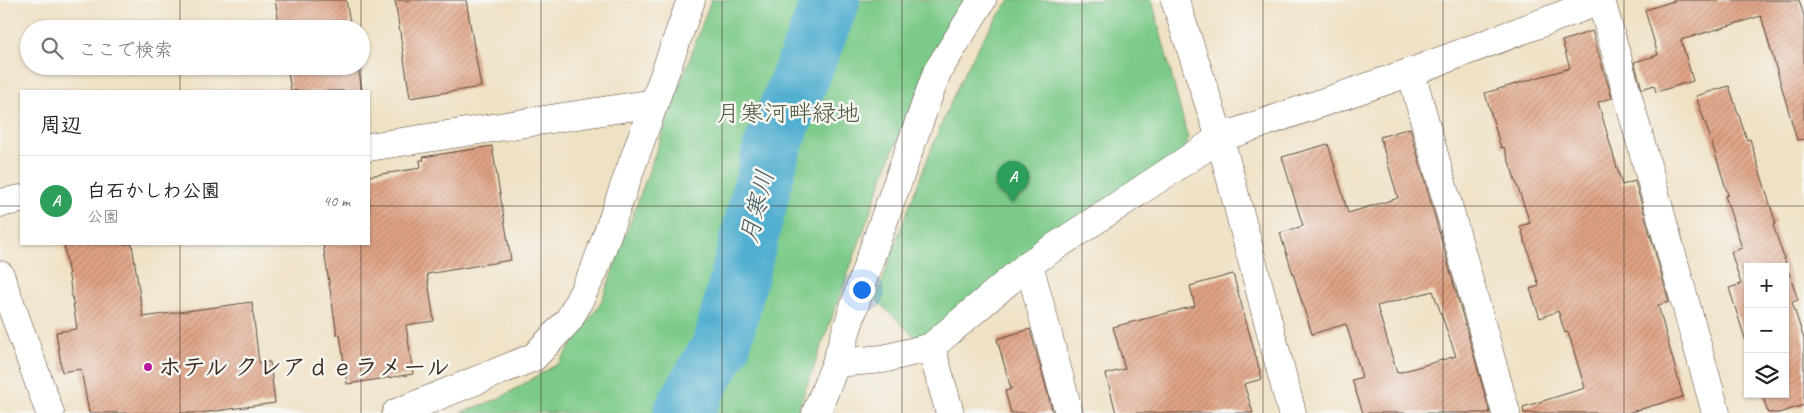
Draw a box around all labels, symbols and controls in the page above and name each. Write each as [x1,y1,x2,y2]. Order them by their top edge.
search box [20,20,370,75]
icon: search [38,34,66,62]
text: ここで検索 [78,38,173,62]
park label: 月寒河畔緑地 [716,98,860,128]
text: 周辺 [40,112,82,138]
pin: A [997,161,1029,202]
water label: 月寒川 [732,167,782,247]
text: 白石かしわ公園 [87,179,220,203]
text: A [52,191,60,211]
text: 40 m [323,191,350,211]
text: 公園 [87,207,119,227]
map controls [1744,263,1789,398]
button: + [1744,263,1789,308]
your location [849,277,875,303]
button: − [1744,308,1789,353]
place label: ホテル クレアｄｅラメール [158,352,450,382]
button: layers [1744,353,1789,398]
marker: ホテル クレアｄｅラメール [142,361,154,373]

